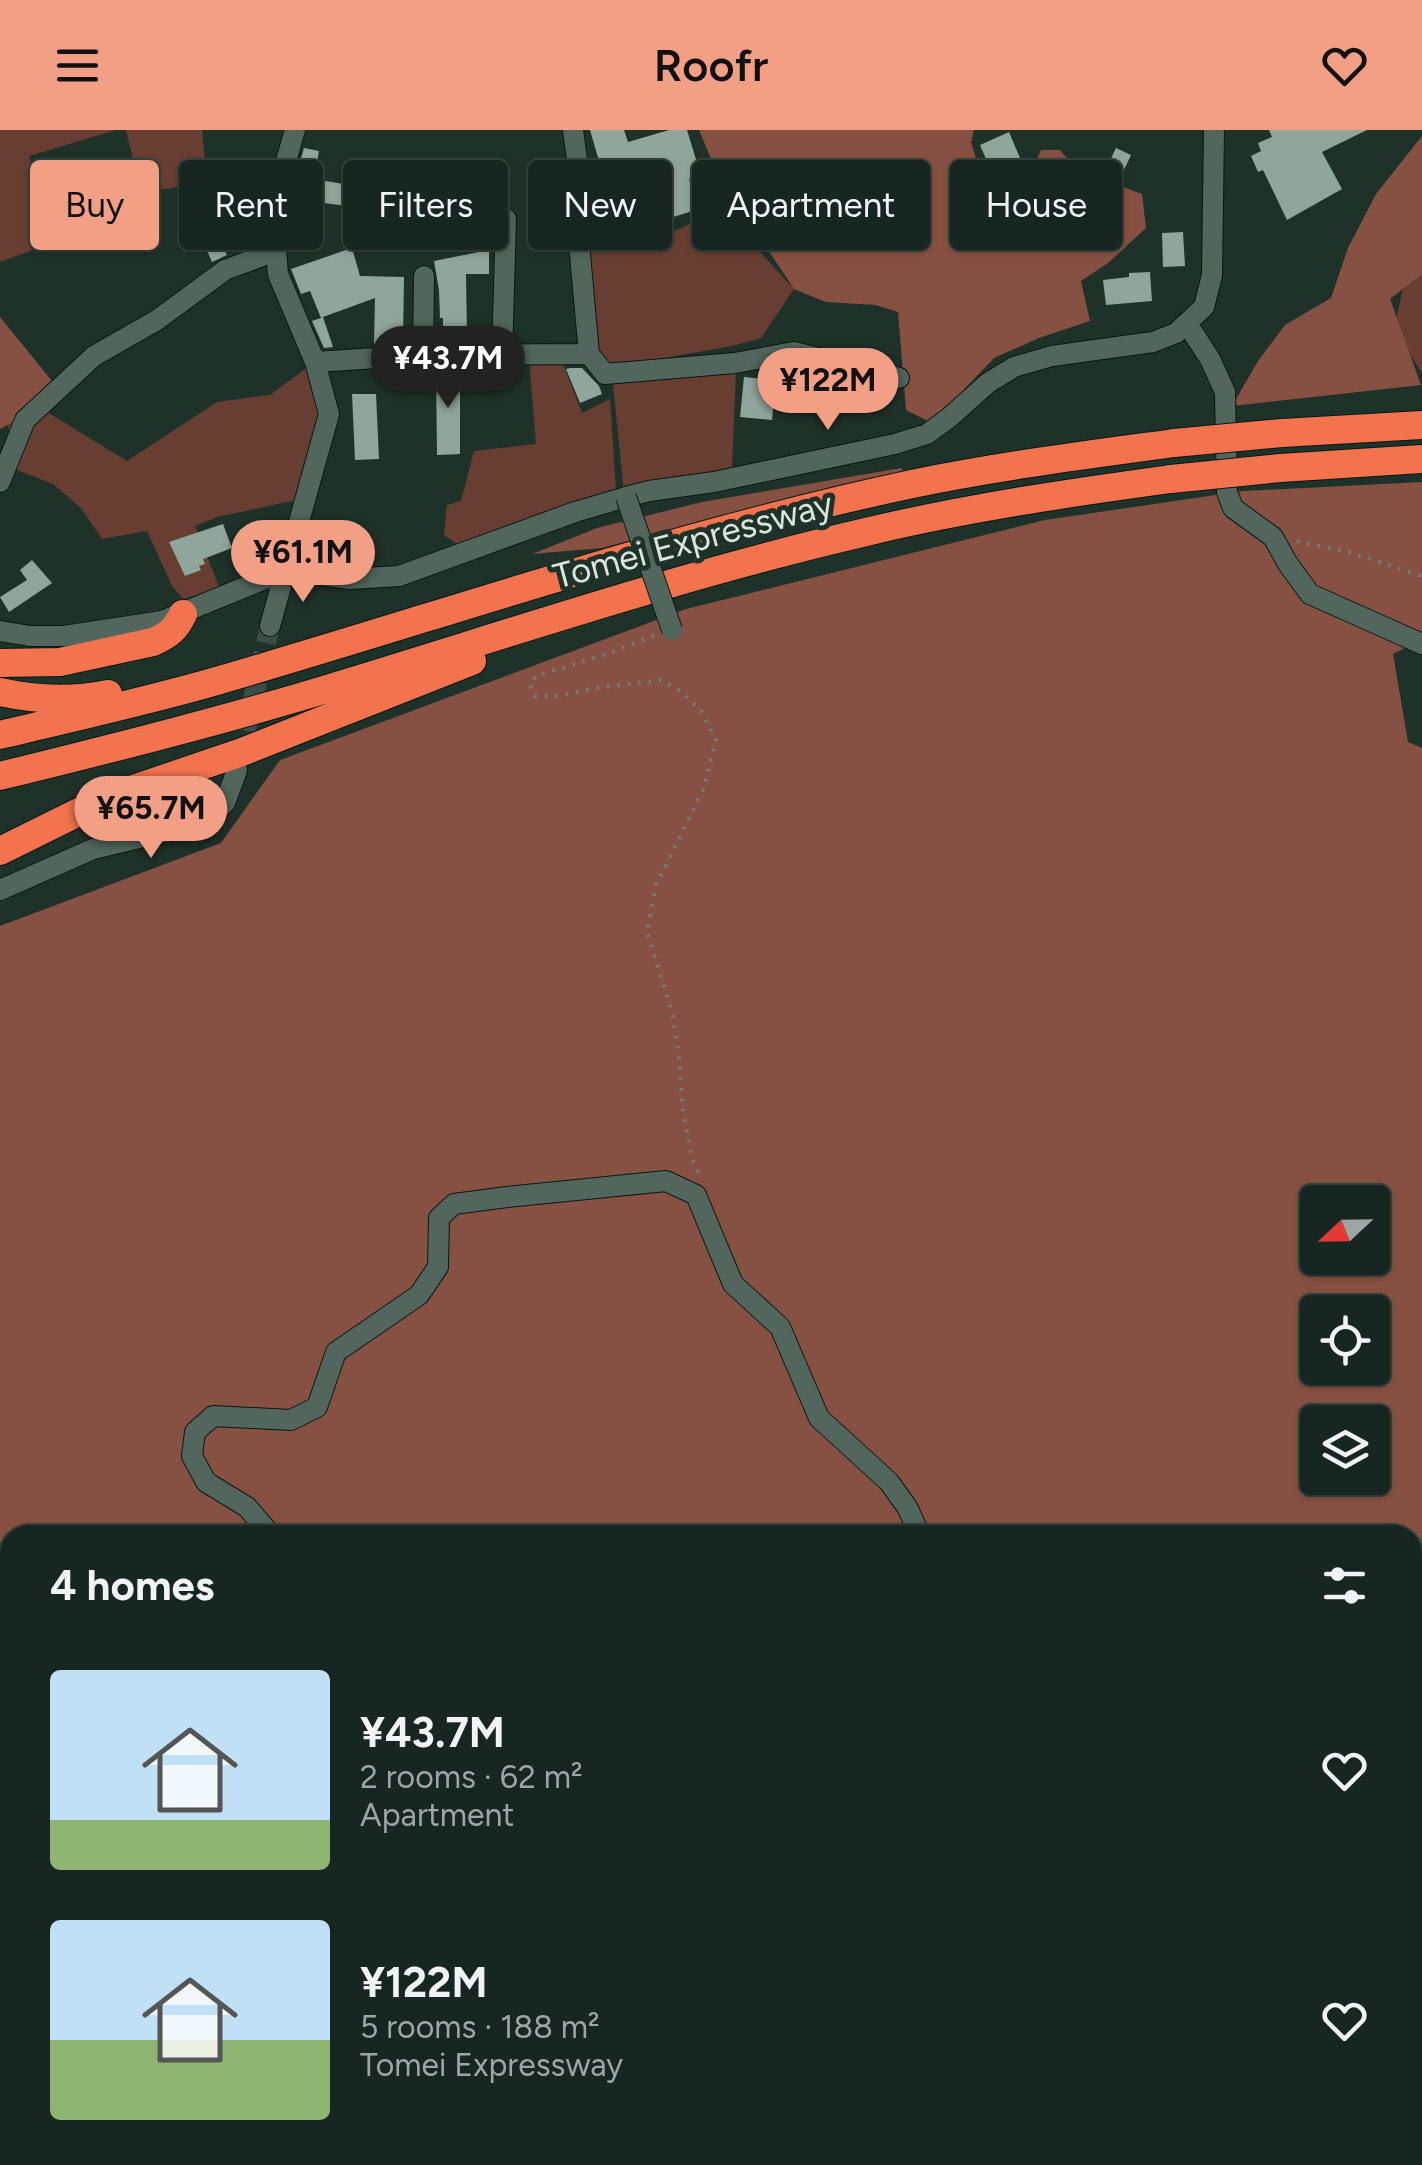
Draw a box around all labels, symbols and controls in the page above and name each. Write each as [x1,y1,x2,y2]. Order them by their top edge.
icon: menu [50,38,105,93]
text: Roofr [654,38,768,92]
icon: heart [1317,38,1372,93]
chip: Buy [30,160,159,250]
chip: Rent [179,160,323,250]
chip: Filters [343,160,508,250]
chip: New [528,160,672,250]
chip: Apartment [692,160,930,250]
chip: House [950,160,1122,250]
pin: ¥43.7M [367,326,529,411]
text: ¥43.7M [393,339,503,377]
pin: ¥122M [758,348,898,433]
text: ¥122M [779,361,877,399]
street label: Tomei Expressway [549,482,838,598]
pin: ¥61.1M [222,520,384,605]
text: ¥61.1M [253,533,353,571]
pin: ¥65.7M [70,776,232,861]
text: ¥65.7M [96,789,206,827]
north arrow [1300,1185,1390,1275]
map controls [1300,1185,1390,1495]
button: locate [1300,1295,1390,1385]
button: layers [1300,1405,1390,1495]
icon: filters [1317,1558,1372,1613]
text: 4 homes [50,1560,214,1611]
text: ¥43.7M [360,1707,505,1758]
icon: home [130,1710,250,1830]
icon: heart [1317,1743,1372,1798]
text: 2 rooms · 62 m² [360,1758,583,1796]
text: Apartment [360,1796,514,1834]
text: ¥122M [360,1957,487,2008]
icon: home [130,1960,250,2080]
icon: heart [1317,1993,1372,2048]
text: 5 rooms · 188 m² [360,2008,600,2046]
text: Tomei Expressway [360,2046,623,2084]

